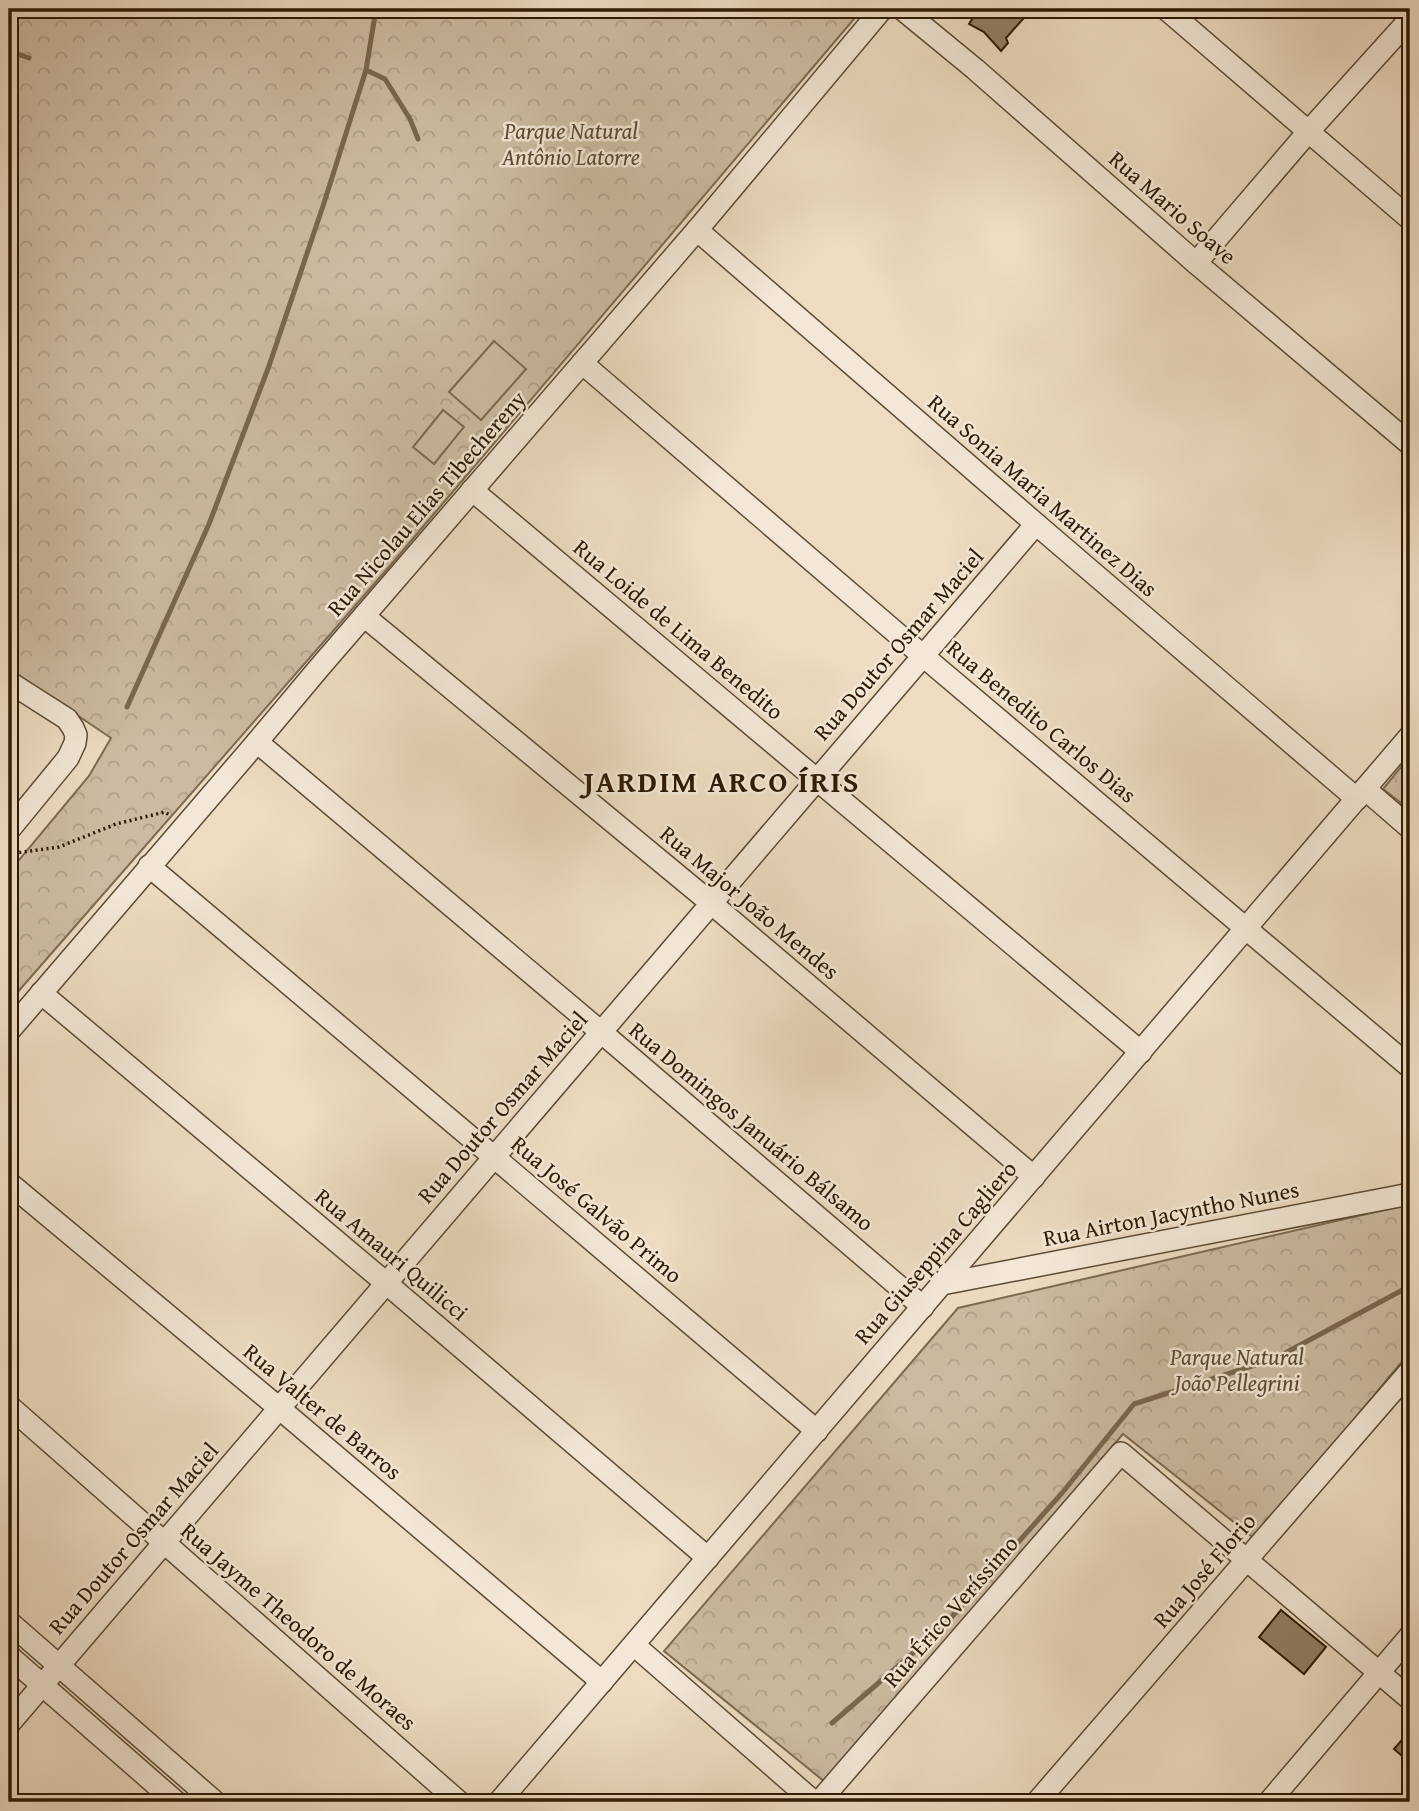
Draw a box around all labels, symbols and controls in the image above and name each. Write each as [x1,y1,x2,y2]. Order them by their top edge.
park label: Parque Natural Antônio Latorre [501,114,640,173]
street label: Rua Mario Soave [1102,142,1244,272]
street label: Rua Nicolau Elias Tibechereny [319,383,534,623]
street label: Rua Sonia Maria Martinez Dias [921,386,1165,604]
street label: Rua Loide de Lima Benedito [567,531,791,727]
street label: Rua Doutor Osmar Maciel [805,541,991,747]
street label: Rua Benedito Carlos Dias [940,632,1144,810]
district label: JARDIM ARCO ÍRIS [579,759,860,803]
street label: Rua Major João Mendes [653,817,847,987]
street label: Rua Doutor Osmar Maciel [409,1004,595,1210]
street label: Rua Domingos Januário Bálsamo [622,1013,882,1239]
street label: Rua José Galvão Primo [504,1127,690,1291]
street label: Rua Giuseppina Cagliero [846,1153,1024,1351]
street label: Rua Airton Jacyntho Nunes [1040,1172,1302,1254]
street label: Rua Amauri Quilicci [308,1180,476,1328]
street label: Rua Valter de Barros [237,1335,409,1487]
park label: Parque Natural João Pellegrini [1169,1340,1304,1399]
street label: Rua Doutor Osmar Maciel [40,1435,226,1641]
street label: Rua José Florio [1145,1505,1263,1635]
street label: Rua Jayme Theodoro de Moraes [174,1514,424,1738]
street label: Rua Érico Veríssimo [875,1528,1025,1694]

